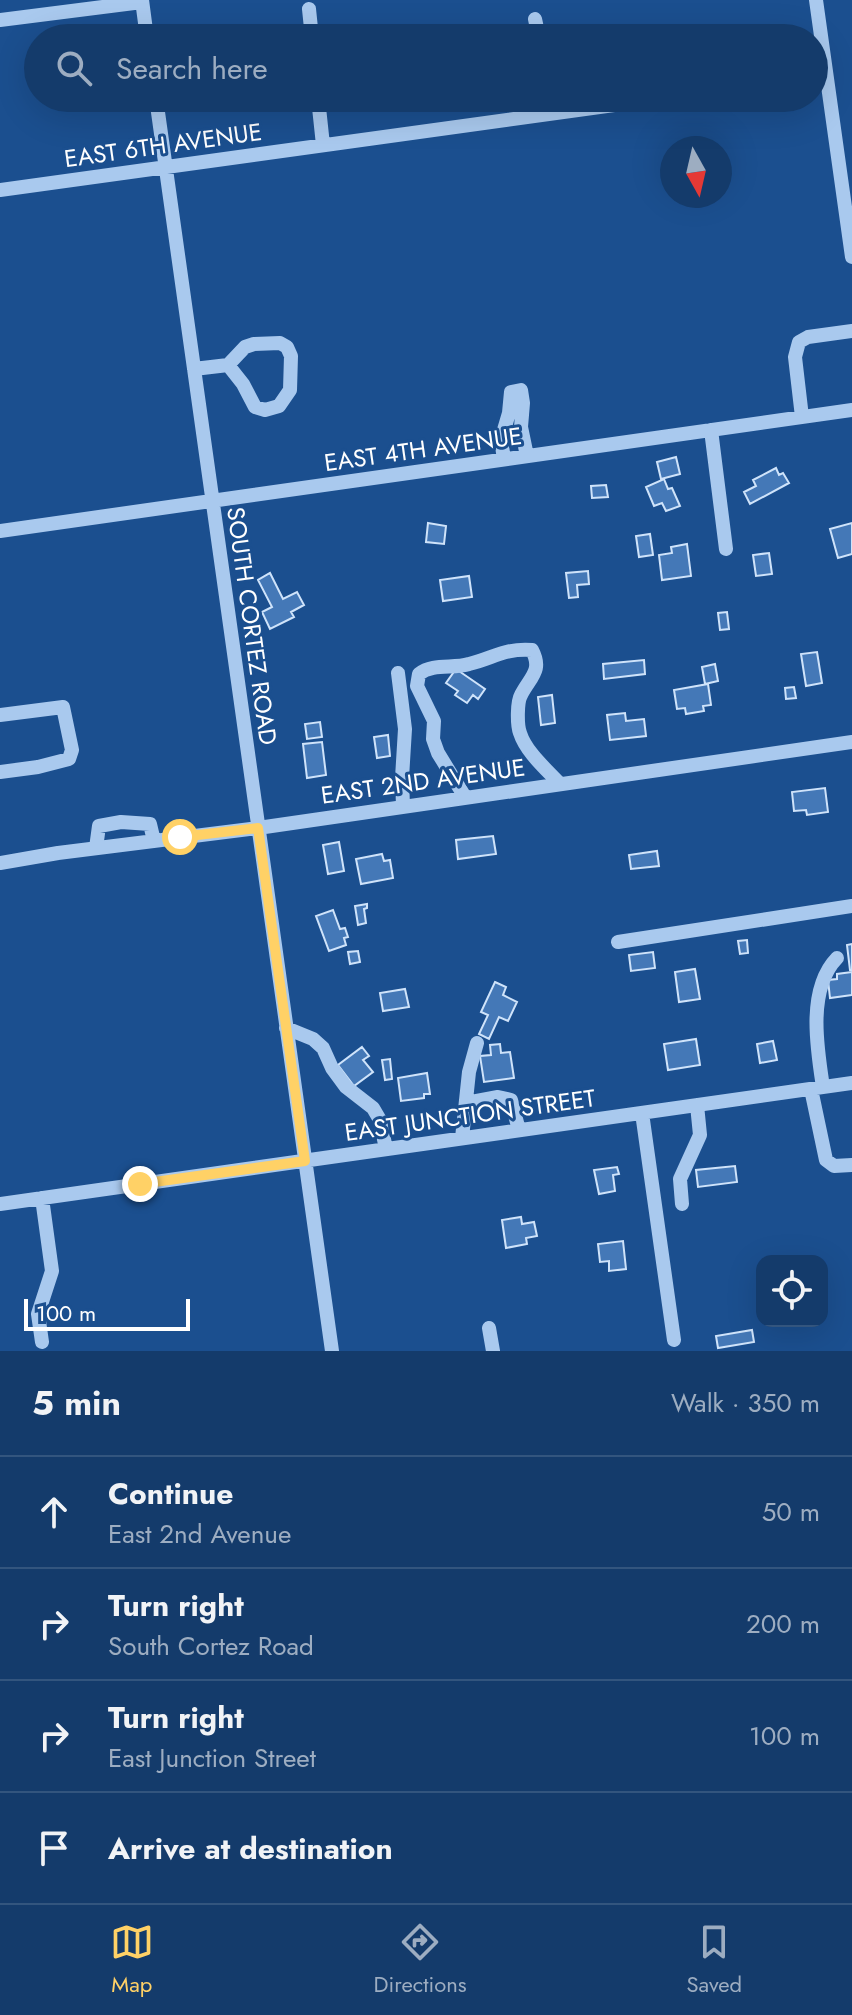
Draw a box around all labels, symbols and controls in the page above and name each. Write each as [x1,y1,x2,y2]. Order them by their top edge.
search box [24,24,828,112]
icon: search [52,46,96,90]
text: Search here [116,47,268,90]
street label: EAST 6TH AVENUE [62,114,264,176]
north arrow [660,136,732,208]
street label: EAST 4TH AVENUE [322,418,524,480]
street label: SOUTH CORTEZ ROAD [218,505,286,747]
street label: EAST 2ND AVENUE [319,749,527,813]
route start [162,819,198,855]
street label: EAST JUNCTION STREET [342,1080,598,1150]
route end [122,1166,158,1202]
map controls [756,1255,828,1327]
button: locate [756,1255,828,1327]
scale bar [24,1295,190,1331]
text: 100 m [36,1297,96,1329]
text: 5 min [32,1379,121,1428]
text: Walk · 350 m [671,1384,820,1422]
text: Continue [108,1472,234,1515]
icon: ahead [32,1490,76,1534]
text: 50 m [762,1493,820,1531]
text: East 2nd Avenue [108,1515,291,1553]
text: Turn right [108,1584,244,1627]
icon: right [32,1602,76,1646]
text: 200 m [746,1605,820,1643]
text: South Cortez Road [108,1627,314,1665]
text: Turn right [108,1696,244,1739]
icon: right [32,1714,76,1758]
text: 100 m [749,1717,820,1755]
text: East Junction Street [108,1739,316,1777]
icon: arrive [32,1826,76,1870]
text: Arrive at destination [108,1827,393,1870]
tab: Map [110,1920,154,2000]
tab: Directions [374,1920,467,2000]
tab: Saved [686,1920,742,2000]

